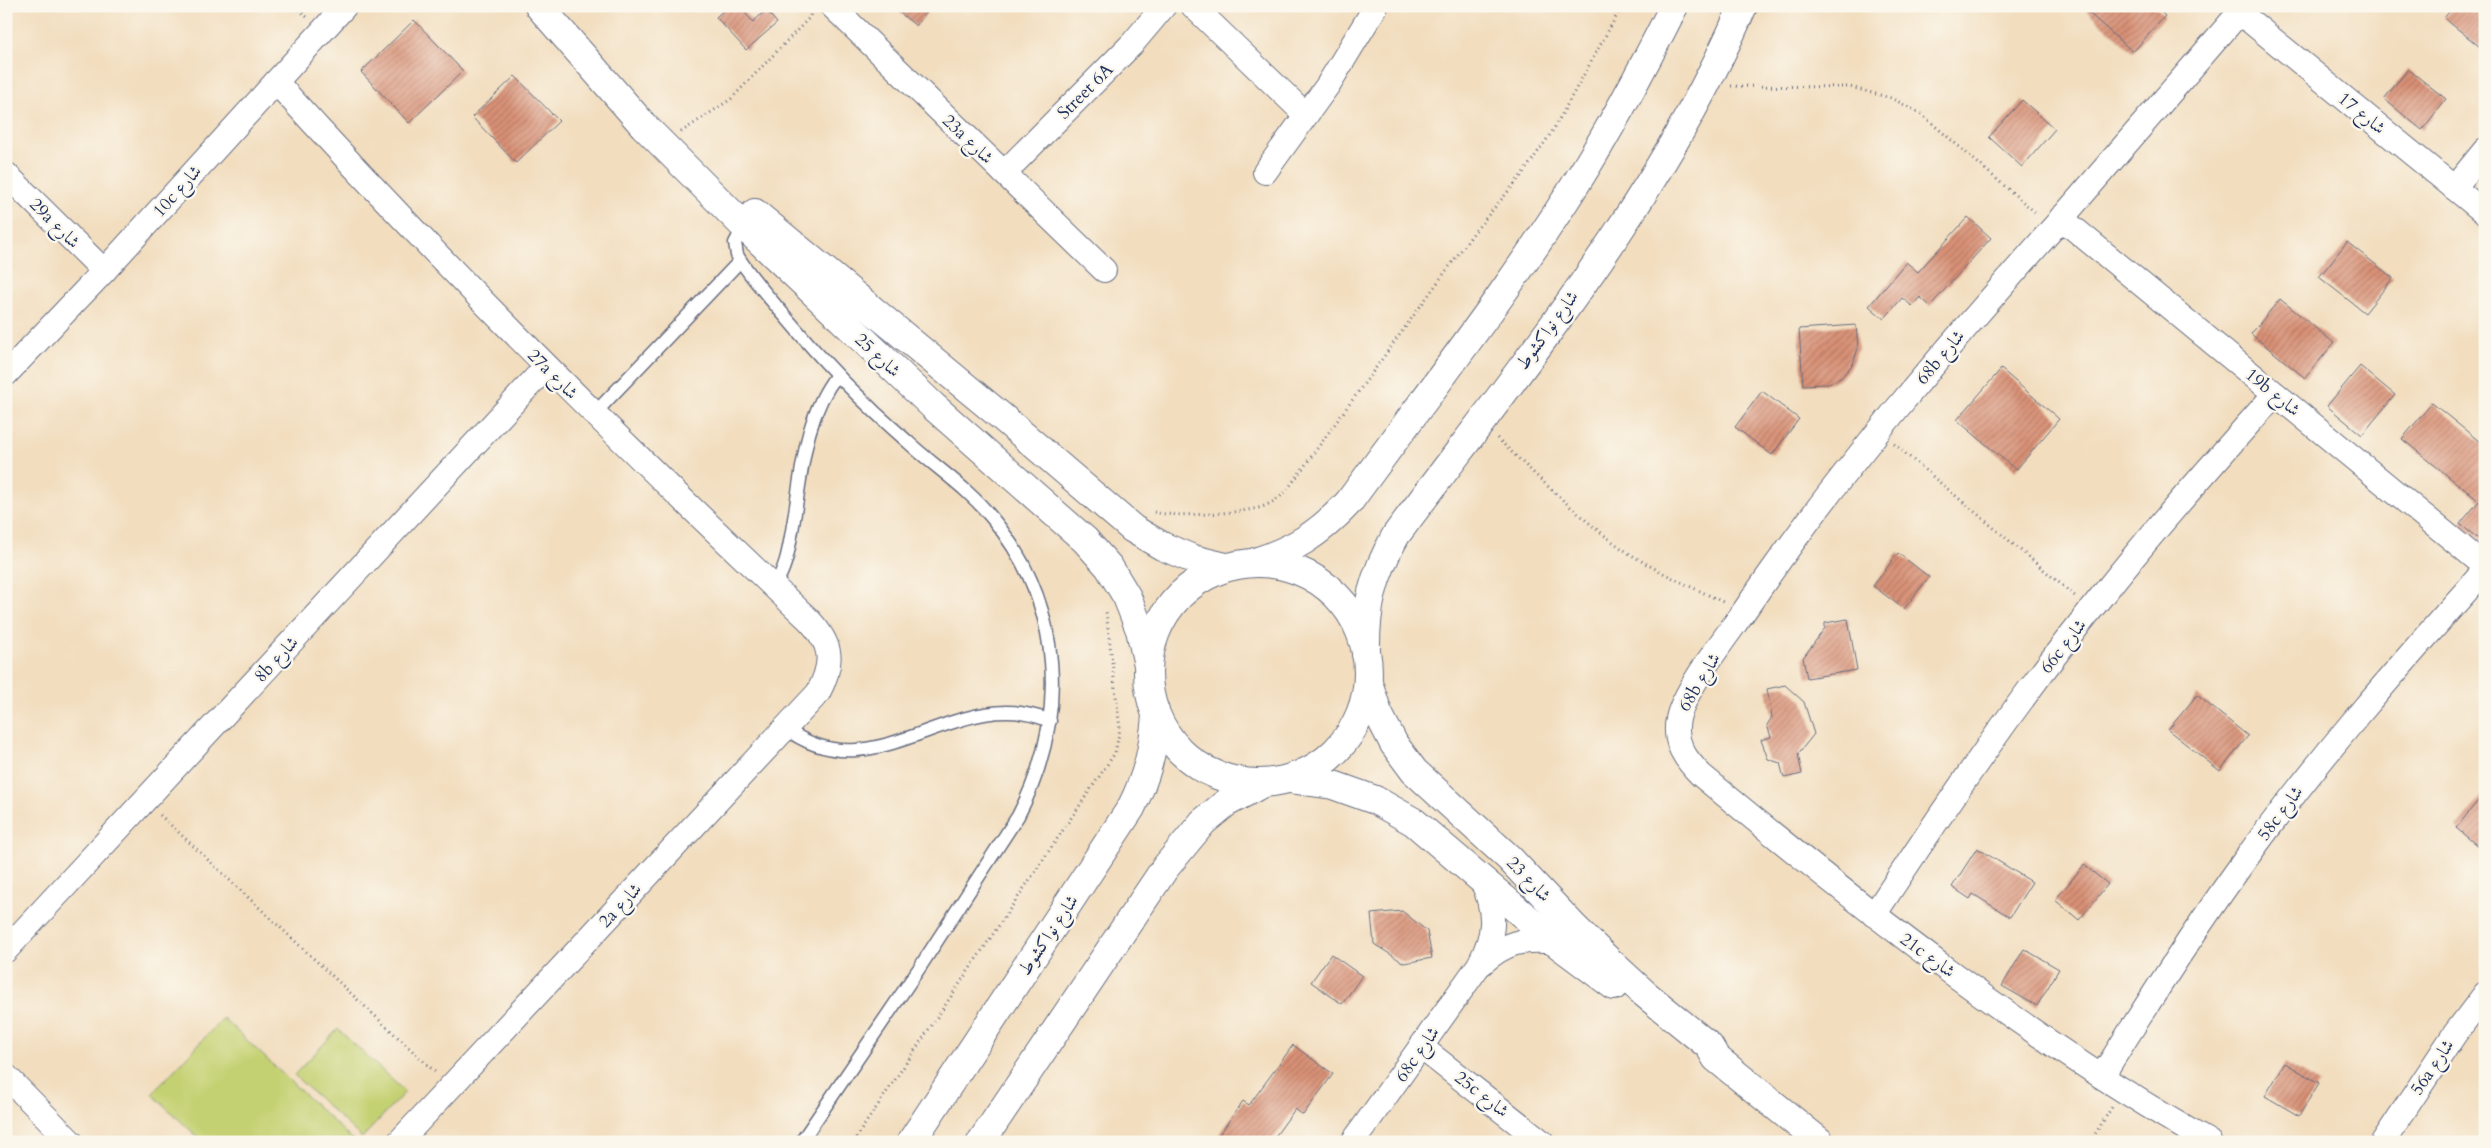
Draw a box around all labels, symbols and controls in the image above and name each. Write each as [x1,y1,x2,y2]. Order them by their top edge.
street label: Street 6A [1052,58,1119,125]
street label: شارع 17 [2331,87,2391,142]
street label: 23a شارع [935,109,999,171]
street label: 10c شارع [147,160,209,224]
street label: 29a شارع [22,192,86,256]
street label: شارع نواكشوط [1510,286,1586,376]
street label: 68b شارع [1910,325,1972,391]
street label: شارع 25 [848,328,906,385]
street label: 27a شارع [520,343,584,407]
street label: 19b شارع [2239,362,2305,424]
street label: 66c شارع [2034,614,2094,680]
street label: 8b شارع [248,631,306,689]
street label: 68b شارع [1672,648,1728,717]
street label: 58c شارع [2252,781,2311,847]
street label: شارع 23 [1499,851,1557,909]
street label: 2a شارع [593,877,649,935]
street label: شارع نواكشوط [1012,890,1086,982]
street label: 21c شارع [1894,927,1960,986]
street label: 68c شارع [1389,1021,1447,1088]
street label: 56a شارع [2405,1034,2462,1101]
street label: 25c شارع [1448,1065,1514,1125]

